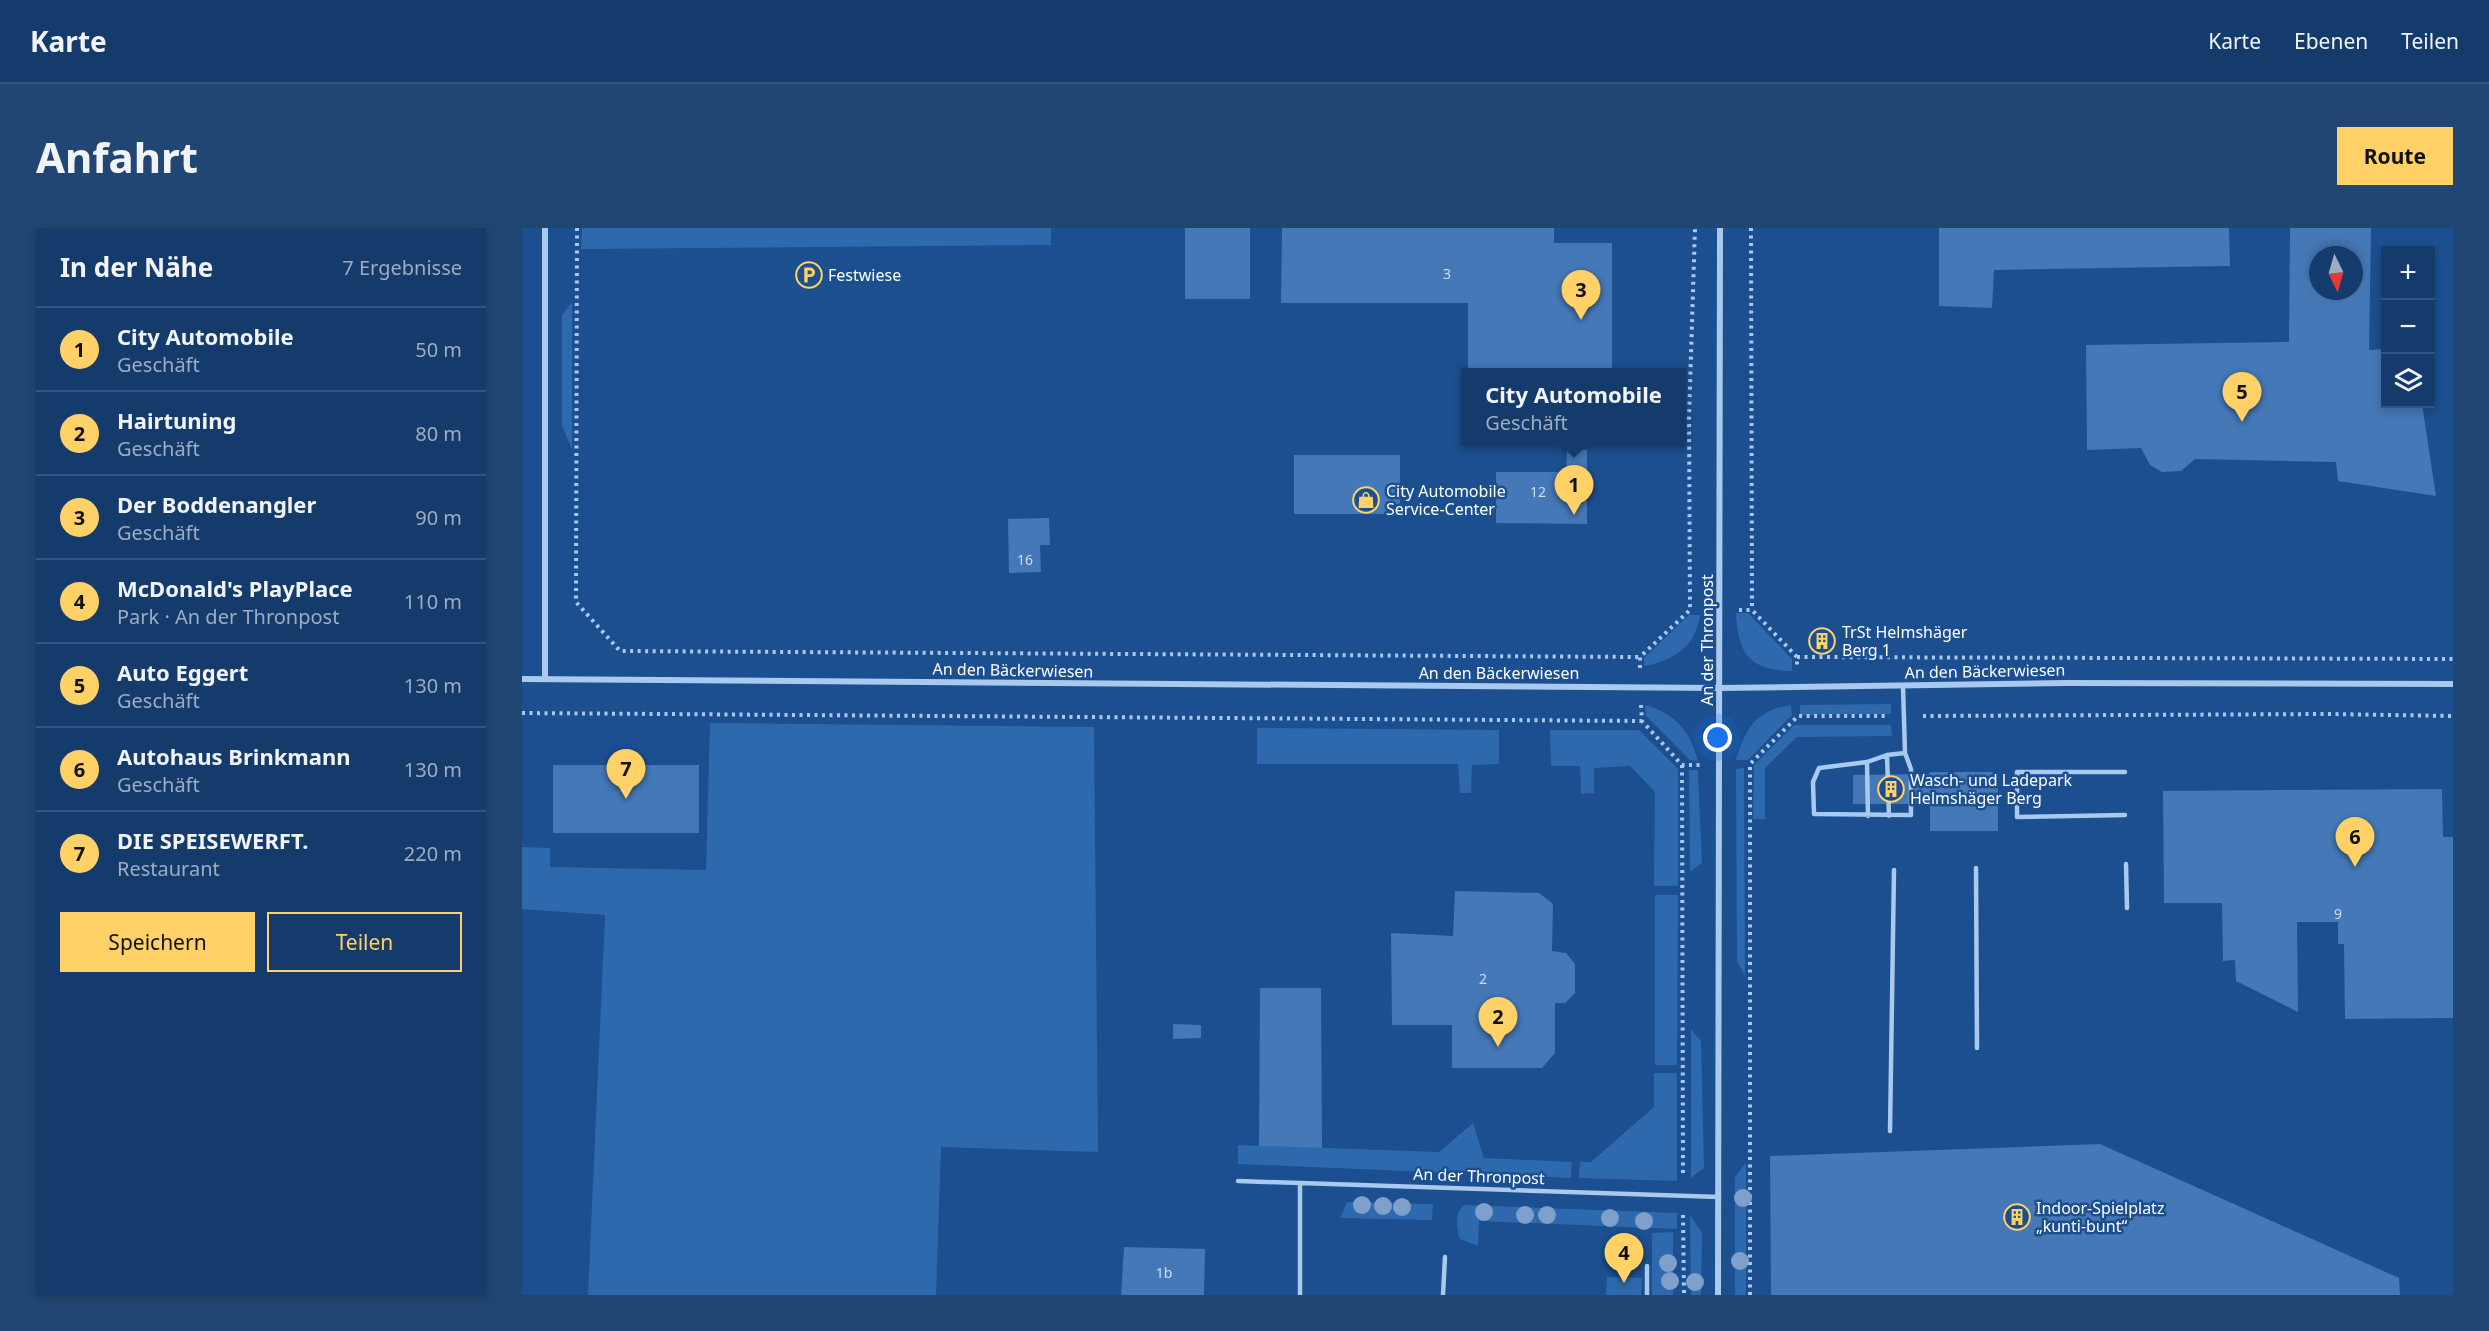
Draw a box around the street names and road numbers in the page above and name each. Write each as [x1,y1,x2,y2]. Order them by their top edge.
street label: An der Thronpost [1696,574,1718,706]
street label: An den Bäckerwiesen [932,658,1094,682]
street label: An den Bäckerwiesen [1904,659,2066,683]
street label: An den Bäckerwiesen [1419,662,1579,684]
street label: An der Thronpost [1413,1163,1545,1189]

